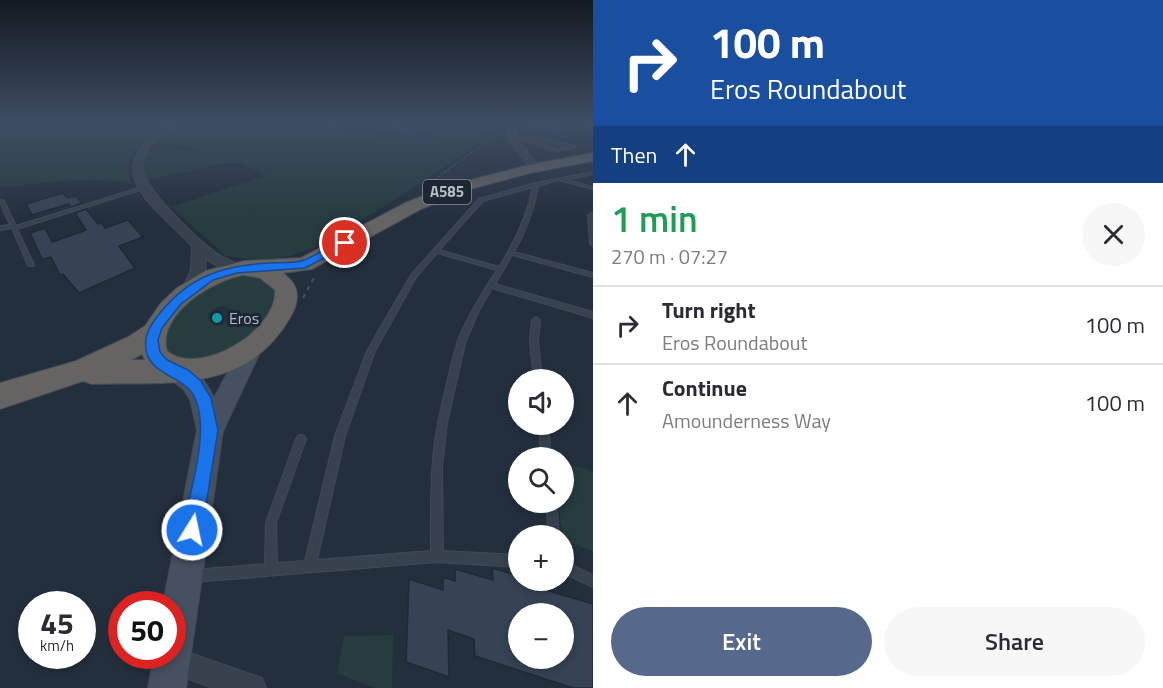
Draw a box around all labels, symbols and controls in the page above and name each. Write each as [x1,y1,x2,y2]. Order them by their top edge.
text: 100 m [710,10,825,74]
icon: right [611,24,689,102]
text: Eros Roundabout [710,68,906,109]
text: Then [611,138,657,172]
icon: ahead [669,138,702,171]
road number: A585 [423,180,471,204]
text: 1 min [611,191,698,246]
button: close [1082,203,1145,266]
pin [319,217,370,268]
icon: arrive [328,226,361,259]
text: 270 m · 07:27 [611,241,728,272]
text: Turn right [662,293,756,327]
place label: Eros [229,306,259,330]
text: 100 m [1085,308,1145,342]
icon: right [611,309,644,342]
marker: Eros [210,311,224,325]
text: Eros Roundabout [662,327,807,358]
map controls [508,369,574,669]
button: sound [508,369,574,435]
text: Continue [662,371,747,405]
text: 100 m [1085,386,1145,420]
icon: ahead [611,387,644,420]
text: Amounderness Way [662,405,831,436]
button: search [508,447,574,513]
position arrow [160,498,224,562]
button: + [508,525,574,591]
speed limit sign: 50 [108,591,186,669]
text: 45 [40,600,74,646]
button: − [508,603,574,669]
button: Exit [611,607,872,676]
button: Share [884,607,1145,676]
text: km/h [40,634,74,657]

